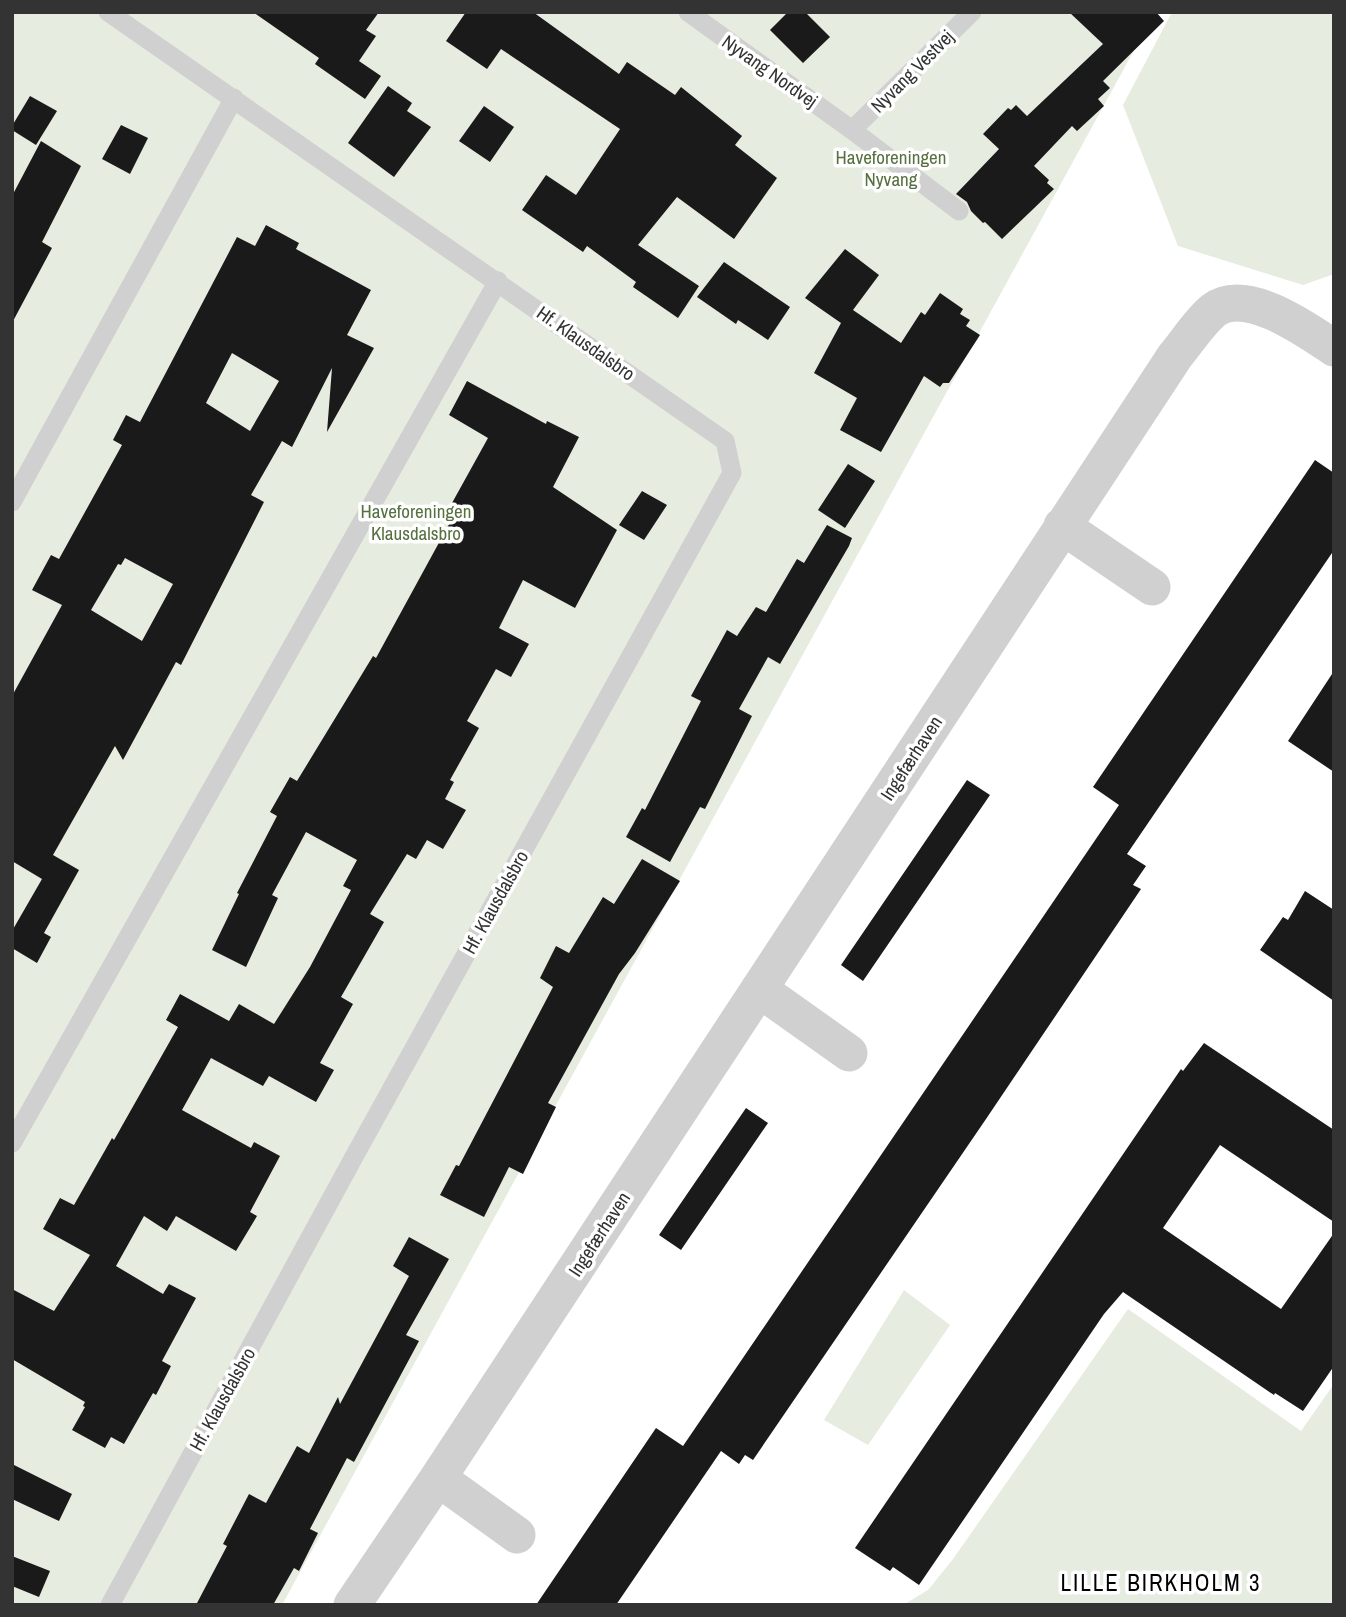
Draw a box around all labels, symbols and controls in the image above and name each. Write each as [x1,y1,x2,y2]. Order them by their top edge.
street label: Nyvang Vestvej [865,24,959,118]
street label: Nyvang Nordvej [717,29,823,113]
park label: Haveforeningen Nyvang [836,144,946,192]
street label: Hf. Klausdalsbro [532,300,640,386]
park label: Haveforeningen Klausdalsbro [361,498,471,546]
street label: Ingefærhaven [874,711,948,805]
street label: Hf. Klausdalsbro [456,846,534,958]
street label: Ingefærhaven [562,1187,636,1281]
street label: Hf. Klausdalsbro [183,1343,261,1455]
district label: LILLE BIRKHOLM 3 [1061,1567,1261,1598]

